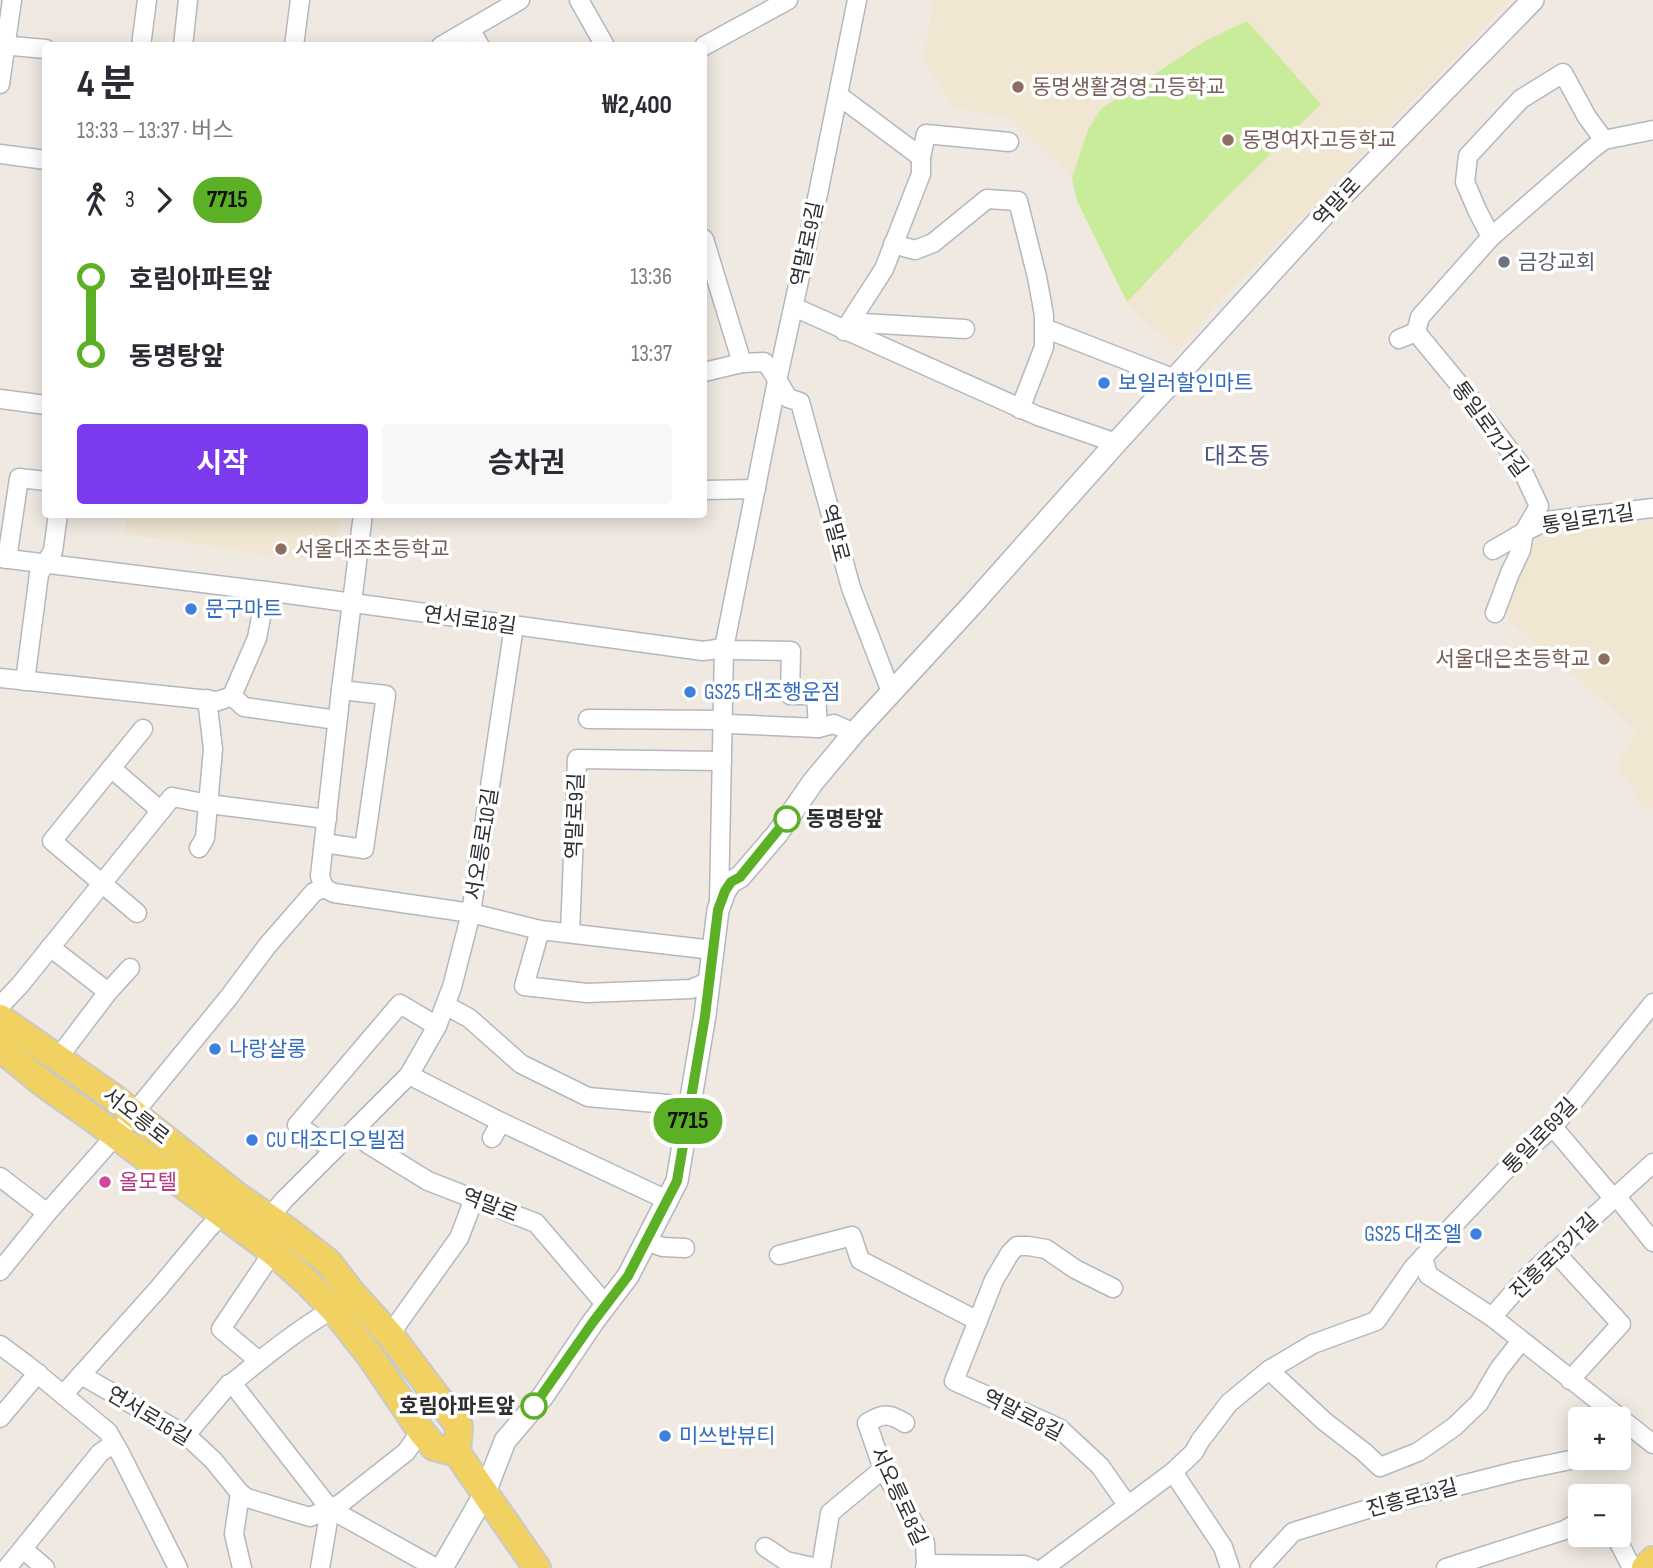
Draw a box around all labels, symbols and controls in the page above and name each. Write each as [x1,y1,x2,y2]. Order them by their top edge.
text: 4 분 [77,62,136,107]
place label: 동명생활경영고등학교 [1032,75,1225,100]
marker: 동명생활경영고등학교 [1010,79,1026,95]
text: ₩2,400 [602,90,672,121]
text: 13:33 – 13:37 · 버스 [77,117,234,145]
place label: 동명여자고등학교 [1242,128,1397,153]
marker: 동명여자고등학교 [1220,132,1236,148]
street label: 역말로 [1308,173,1366,232]
icon: walk [77,181,115,219]
icon: forward [145,181,183,219]
text: 7715 [207,185,248,214]
text: 3 [125,186,135,214]
street label: 역말로9길 [786,199,829,289]
place label: 금강교회 [1518,250,1595,275]
marker: 금강교회 [1496,254,1512,270]
text: 13:36 [630,263,672,291]
text: 호림아파트앞 [129,265,273,296]
text: 13:37 [631,340,672,368]
text: 동명탕앞 [129,342,225,373]
place label: 보일러할인마트 [1118,371,1253,396]
marker: 보일러할인마트 [1096,375,1112,391]
street label: 통일로71가길 [1446,376,1533,482]
button: 시작 [77,424,368,504]
button: 승차권 [382,424,672,504]
district label: 대조동 [1204,442,1270,471]
street label: 통일로71길 [1540,500,1636,539]
street label: 역말로 [815,502,854,564]
place label: 서울대조초등학교 [295,537,450,562]
marker: 서울대조초등학교 [273,541,289,557]
place label: 문구마트 [205,597,282,622]
marker: 문구마트 [183,601,199,617]
street label: 연서로18길 [422,602,518,639]
place label: 서울대은초등학교 [1435,647,1590,672]
marker: 서울대은초등학교 [1596,651,1612,667]
place label: GS25 대조행운점 [704,680,840,705]
marker: GS25 대조행운점 [682,684,698,700]
street label: 역말로9길 [561,772,590,860]
street label: 서오릉로10길 [461,786,504,902]
marker: 동명탕앞 [774,806,800,832]
place label: 동명탕앞 [806,807,883,832]
place label: 나랑살롱 [229,1037,306,1062]
marker: 나랑살롱 [207,1041,223,1057]
street label: 서오릉로 [98,1083,174,1150]
street label: 통일로69길 [1498,1093,1583,1179]
line badge: 7715 [639,1098,737,1144]
text: 7715 [667,1106,709,1135]
place label: CU 대조디오빌점 [266,1128,406,1153]
marker: CU 대조디오빌점 [244,1132,260,1148]
place label: 올모텔 [119,1170,177,1195]
marker: 올모텔 [97,1174,113,1190]
street label: 역말로 [458,1183,521,1228]
street label: 진흥로13가길 [1505,1208,1604,1305]
place label: GS25 대조엘 [1364,1222,1462,1247]
marker: GS25 대조엘 [1468,1226,1484,1242]
street label: 연서로16길 [102,1382,195,1451]
street label: 역말로8길 [979,1385,1067,1446]
marker: 호림아파트앞 [521,1393,547,1419]
place label: 호림아파트앞 [399,1394,515,1419]
map controls [1568,1407,1631,1547]
button: + [1568,1407,1631,1470]
place label: 미쓰반뷰티 [679,1424,776,1449]
marker: 미쓰반뷰티 [657,1428,673,1444]
street label: 서오릉로8길 [865,1443,932,1549]
street label: 진흥로13길 [1364,1474,1460,1523]
button: − [1568,1484,1631,1547]

